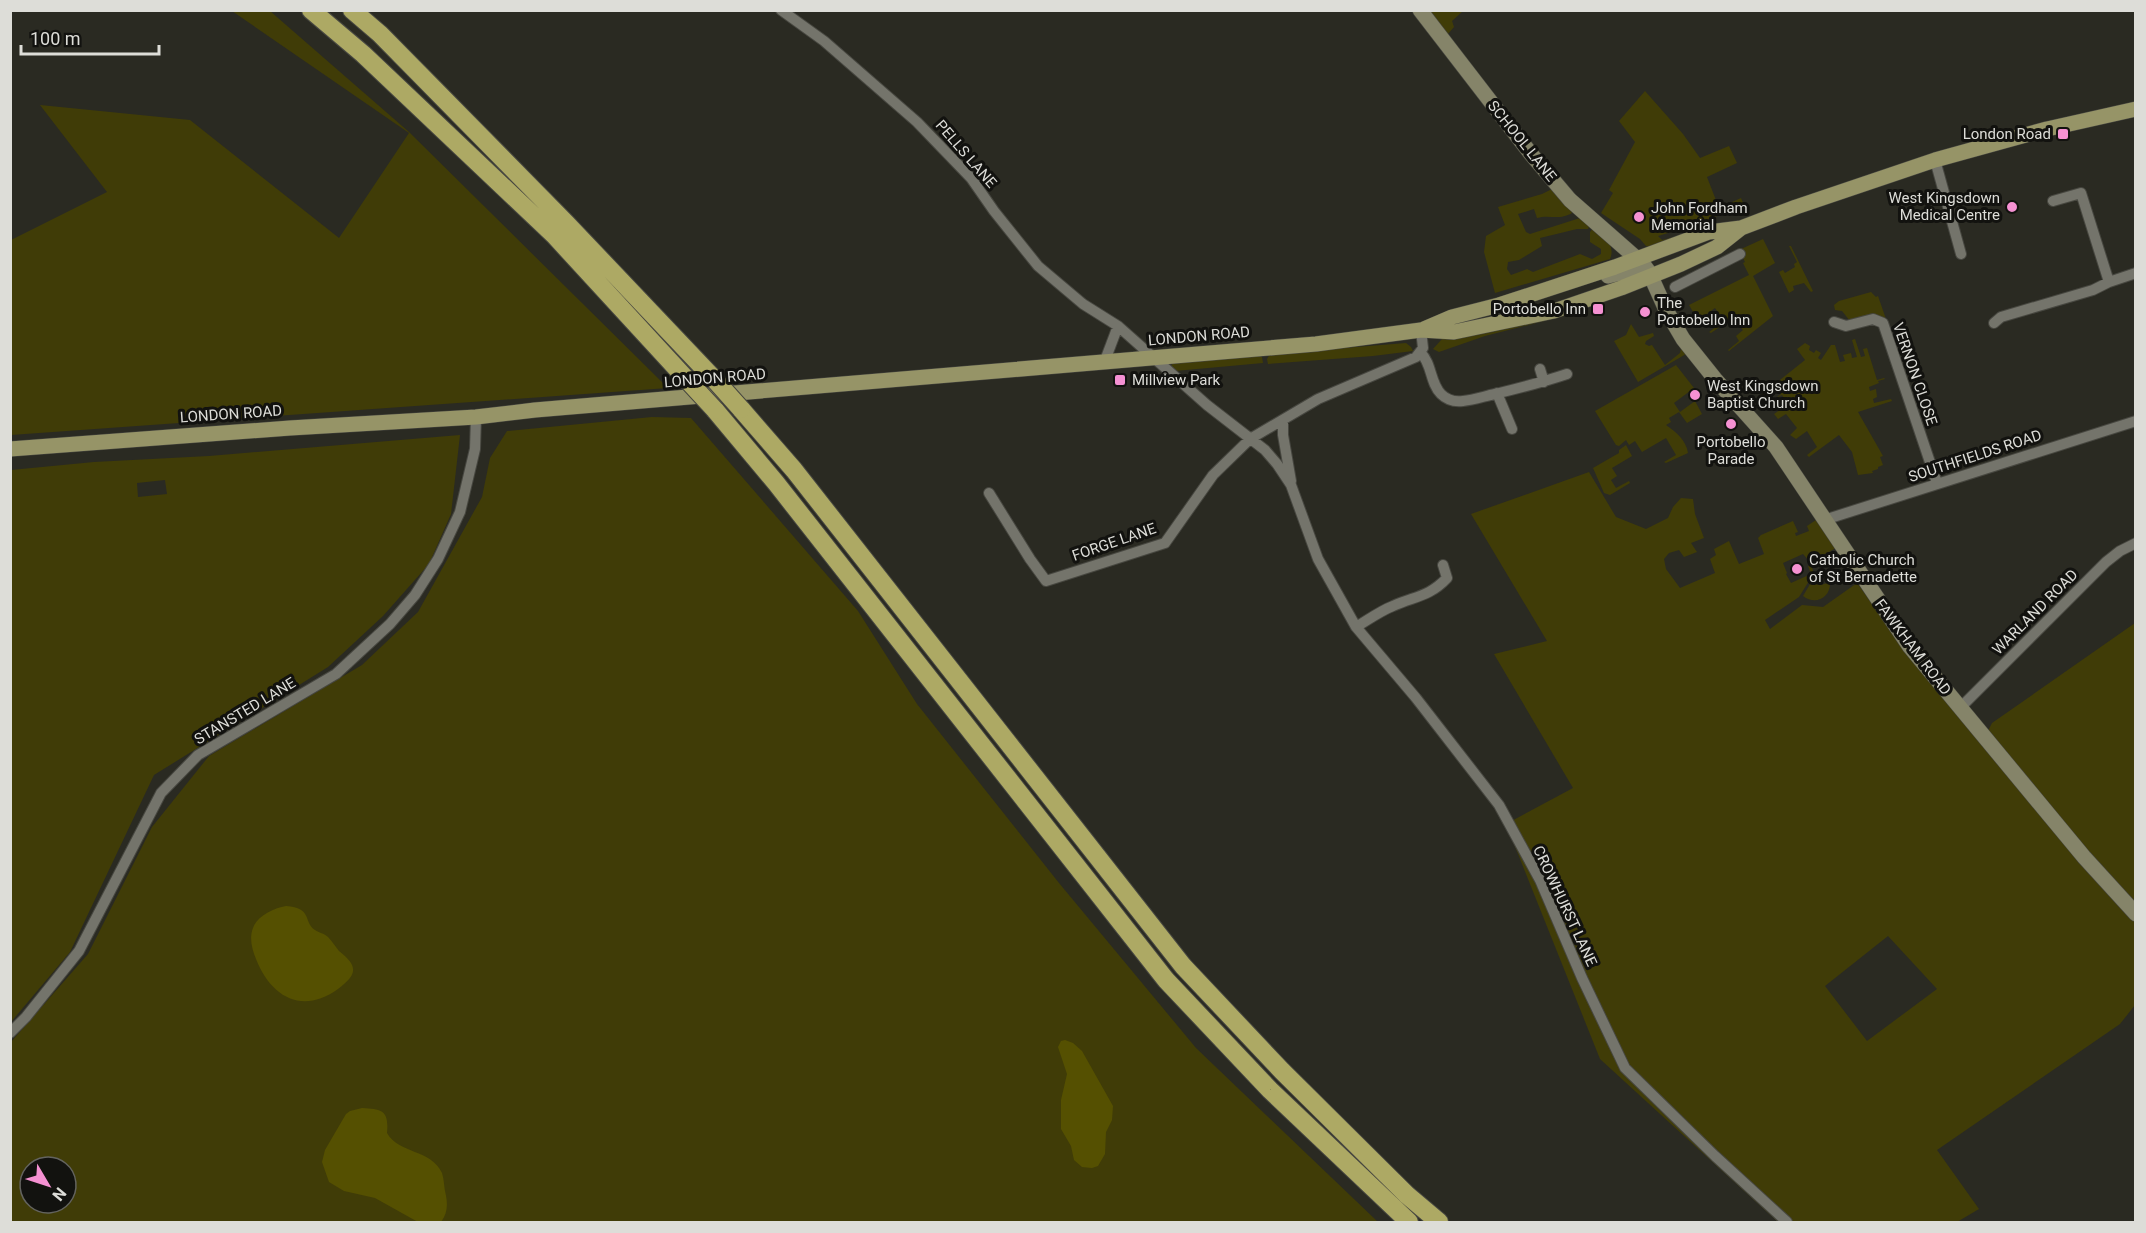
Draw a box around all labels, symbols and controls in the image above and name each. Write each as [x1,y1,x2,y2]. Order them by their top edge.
scale bar [21,18,159,56]
text: 100 m [30,28,81,49]
street label: SCHOOL LANE [1484,97,1560,186]
street label: PELLS LANE [932,116,1001,192]
place label: London Road [1963,125,2051,143]
marker: London Road [2056,127,2070,141]
place label: West Kingsdown Medical Centre [1889,189,2000,224]
place label: John Fordham Memorial [1651,199,1748,234]
marker: West Kingsdown Medical Centre [2005,200,2019,214]
marker: John Fordham Memorial [1632,210,1646,224]
place label: The Portobello Inn [1657,294,1750,329]
place label: Portobello Inn [1493,300,1586,318]
marker: Portobello Inn [1591,302,1605,316]
marker: The Portobello Inn [1638,305,1652,319]
street label: VERNON CLOSE [1889,320,1941,428]
street label: LONDON ROAD [1147,323,1251,349]
street label: LONDON ROAD [663,365,767,391]
place label: Millview Park [1132,371,1221,389]
marker: Millview Park [1113,373,1127,387]
place label: West Kingsdown Baptist Church [1707,377,1818,412]
marker: West Kingsdown Baptist Church [1688,388,1702,402]
street label: LONDON ROAD [179,401,283,427]
marker: Portobello Parade [1724,417,1738,431]
street label: SOUTHFIELDS ROAD [1906,426,2044,486]
place label: Portobello Parade [1697,433,1765,468]
street label: FORGE LANE [1070,519,1159,565]
place label: Catholic Church of St Bernadette [1809,551,1917,586]
marker: Catholic Church of St Bernadette [1790,562,1804,576]
street label: WARLAND ROAD [1989,566,2081,658]
street label: FAWKHAM ROAD [1871,595,1955,699]
street label: STANSTED LANE [191,673,299,748]
street label: CROWHURST LANE [1529,843,1601,970]
north arrow [18,1155,78,1215]
text: N [48,1184,70,1204]

